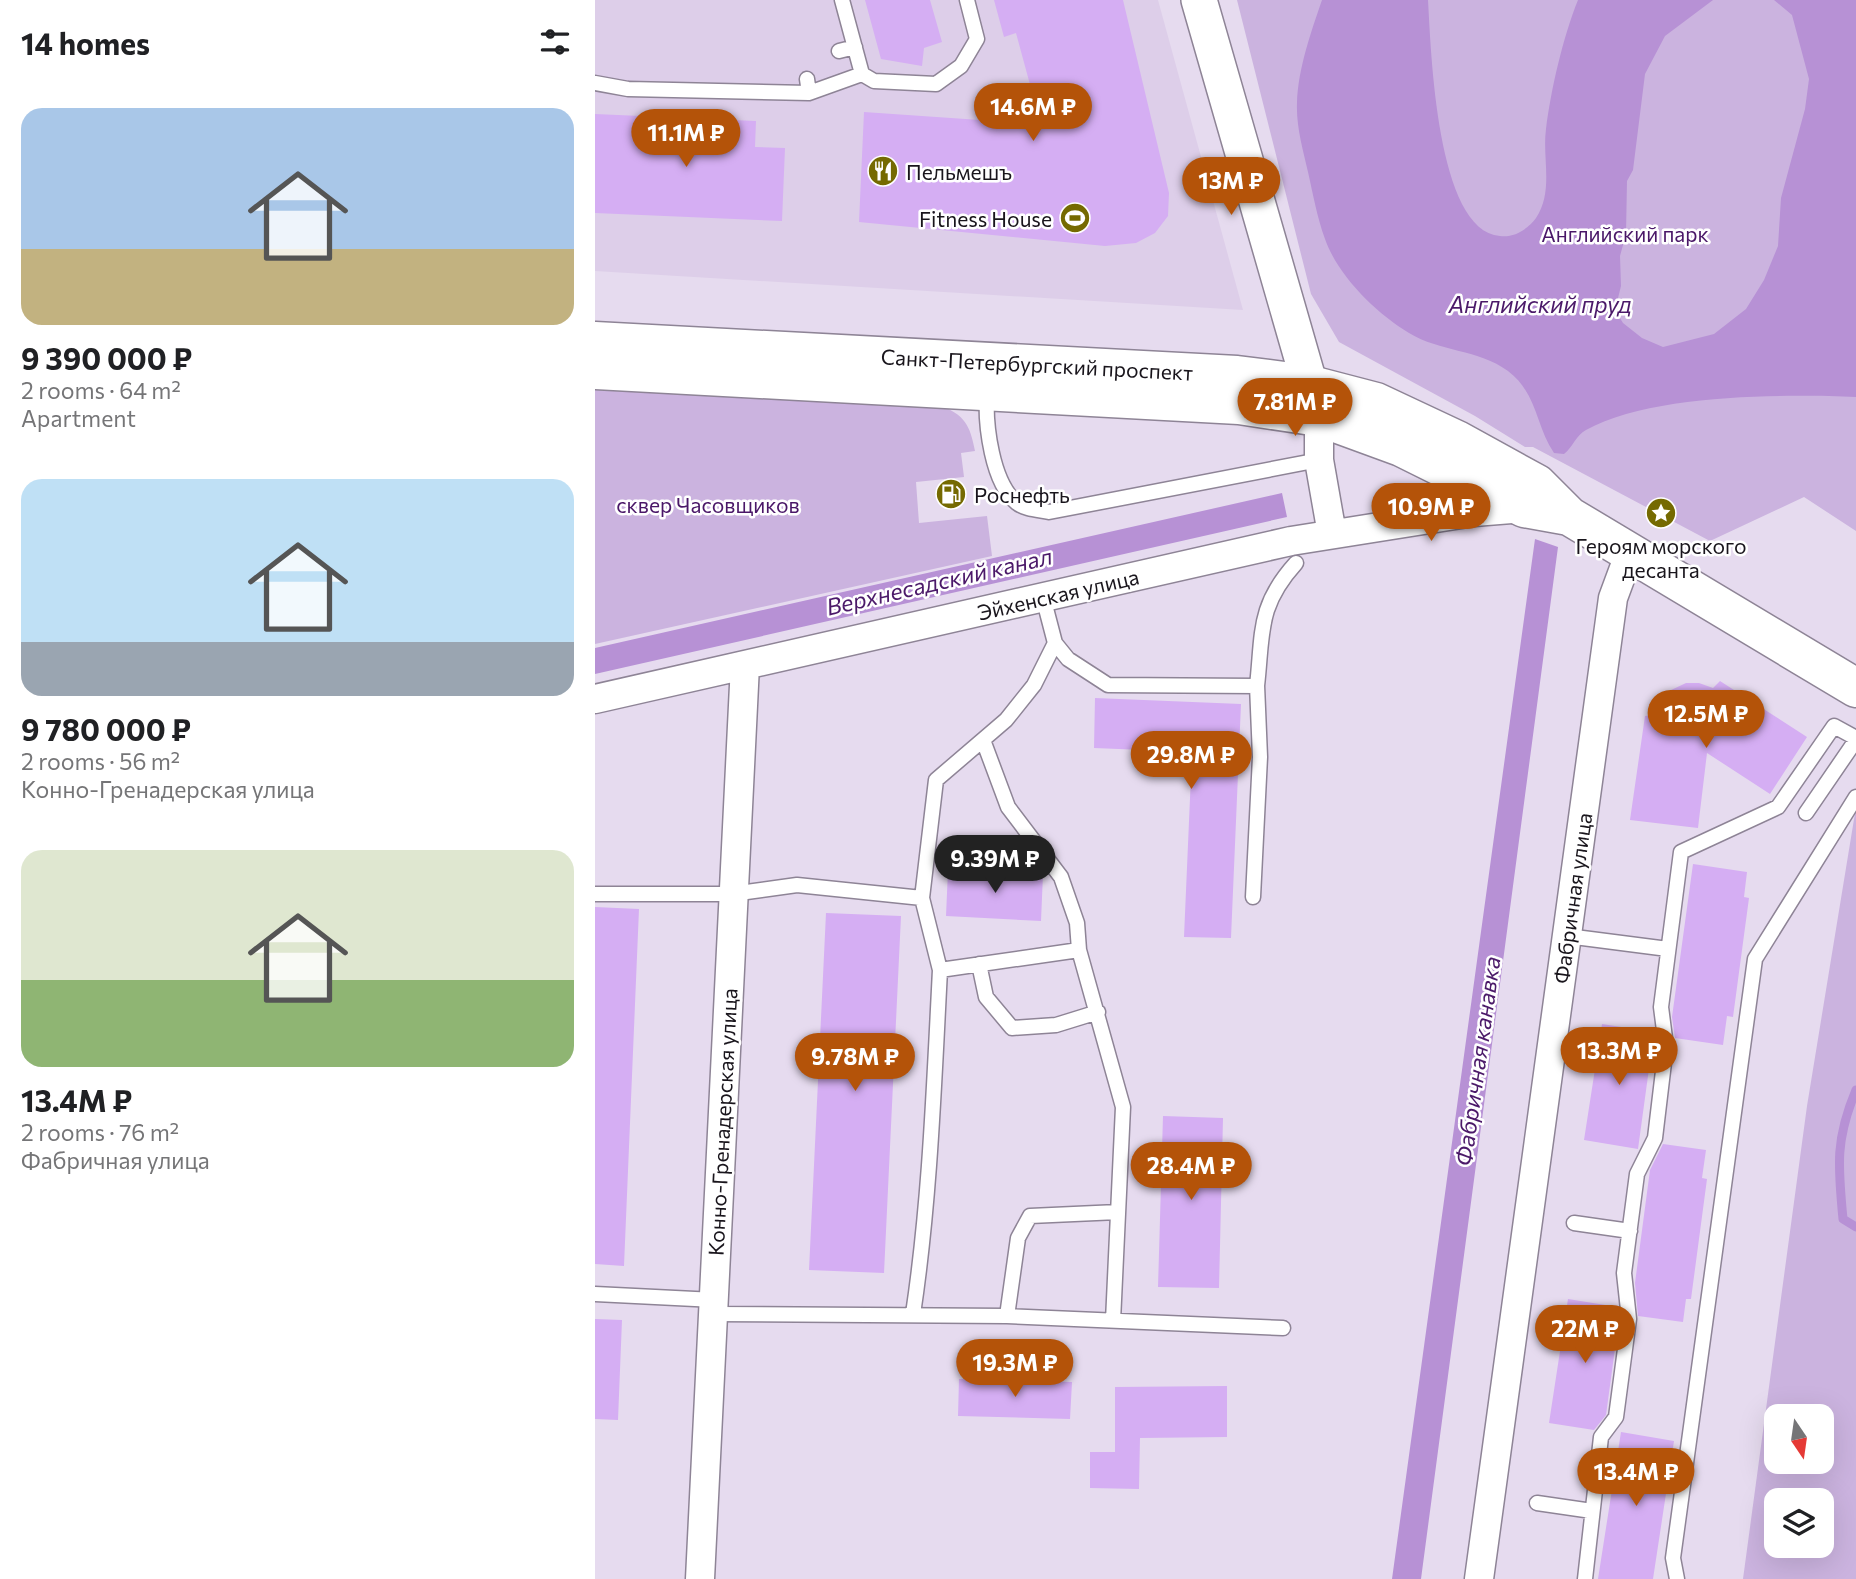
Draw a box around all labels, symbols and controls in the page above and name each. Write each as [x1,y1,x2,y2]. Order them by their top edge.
icon: filters [536,23,574,61]
text: 14 homes [21,24,150,61]
pin: 14.6M ₽ [968,83,1098,143]
text: 14.6M ₽ [990,92,1076,120]
pin: 11.1M ₽ [621,110,751,169]
text: 11.1M ₽ [647,118,725,146]
icon: home [235,153,361,279]
restaurant icon: Пельмешъ [866,154,900,188]
pin: 13M ₽ [1182,158,1280,217]
place label: Пельмешъ [906,159,1012,184]
text: 13M ₽ [1198,166,1264,194]
sports icon: Fitness House [1058,201,1092,235]
place label: Fitness House [919,206,1052,231]
park label: Английский парк [1541,221,1709,246]
water label: Английский пруд [1447,290,1632,318]
text: 9 390 000 ₽ [21,339,192,376]
street label: Санкт-Петербургский проспект [880,343,1194,385]
text: 2 rooms · 64 m² [21,376,181,404]
pin: 7.81M ₽ [1230,378,1360,438]
text: 7.81M ₽ [1254,387,1336,415]
text: Apartment [21,404,136,432]
fuel station icon: Роснефть [934,477,968,511]
place label: Роснефть [974,482,1070,507]
pin: 10.9M ₽ [1366,484,1496,543]
park label: сквер Часовщиков [616,492,800,517]
text: 10.9M ₽ [1387,492,1475,520]
place icon: Героям морского десанта [1644,496,1678,530]
icon: home [235,524,361,650]
place label: Героям морского десанта [1575,533,1747,582]
water label: Верхнесадский канал [823,541,1055,621]
street label: Эйхенская улица [975,563,1141,625]
pin: 12.5M ₽ [1641,690,1771,750]
text: 12.5M ₽ [1664,699,1748,727]
text: 9 780 000 ₽ [21,710,191,747]
pin: 29.8M ₽ [1126,732,1256,791]
text: 29.8M ₽ [1147,740,1235,768]
text: 2 rooms · 56 m² [21,747,180,775]
text: Конно-Гренадерская улица [21,775,315,803]
street label: Фабричная улица [1548,811,1596,985]
pin: 9.39M ₽ [930,836,1060,895]
text: 9.39M ₽ [950,844,1040,872]
icon: home [235,895,361,1021]
water label: Фабричная канавка [1448,954,1506,1168]
street label: Конно-Гренадерская улица [702,987,742,1257]
pin: 13.3M ₽ [1554,1028,1684,1087]
pin: 9.78M ₽ [790,1034,920,1093]
text: 13.3M ₽ [1577,1036,1661,1064]
text: 9.78M ₽ [811,1042,899,1070]
text: 13.4M ₽ [21,1081,132,1118]
text: 2 rooms · 76 m² [21,1118,179,1146]
pin: 28.4M ₽ [1126,1142,1256,1202]
text: Фабричная улица [21,1146,210,1174]
text: 28.4M ₽ [1147,1151,1235,1179]
pin: 22M ₽ [1536,1306,1634,1365]
text: 22M ₽ [1551,1314,1619,1342]
pin: 19.3M ₽ [950,1340,1080,1399]
text: 19.3M ₽ [972,1348,1058,1376]
north arrow [1764,1404,1834,1474]
map controls [1764,1404,1834,1558]
pin: 13.4M ₽ [1571,1448,1701,1508]
text: 13.4M ₽ [1593,1457,1679,1485]
button: layers [1764,1488,1834,1558]

